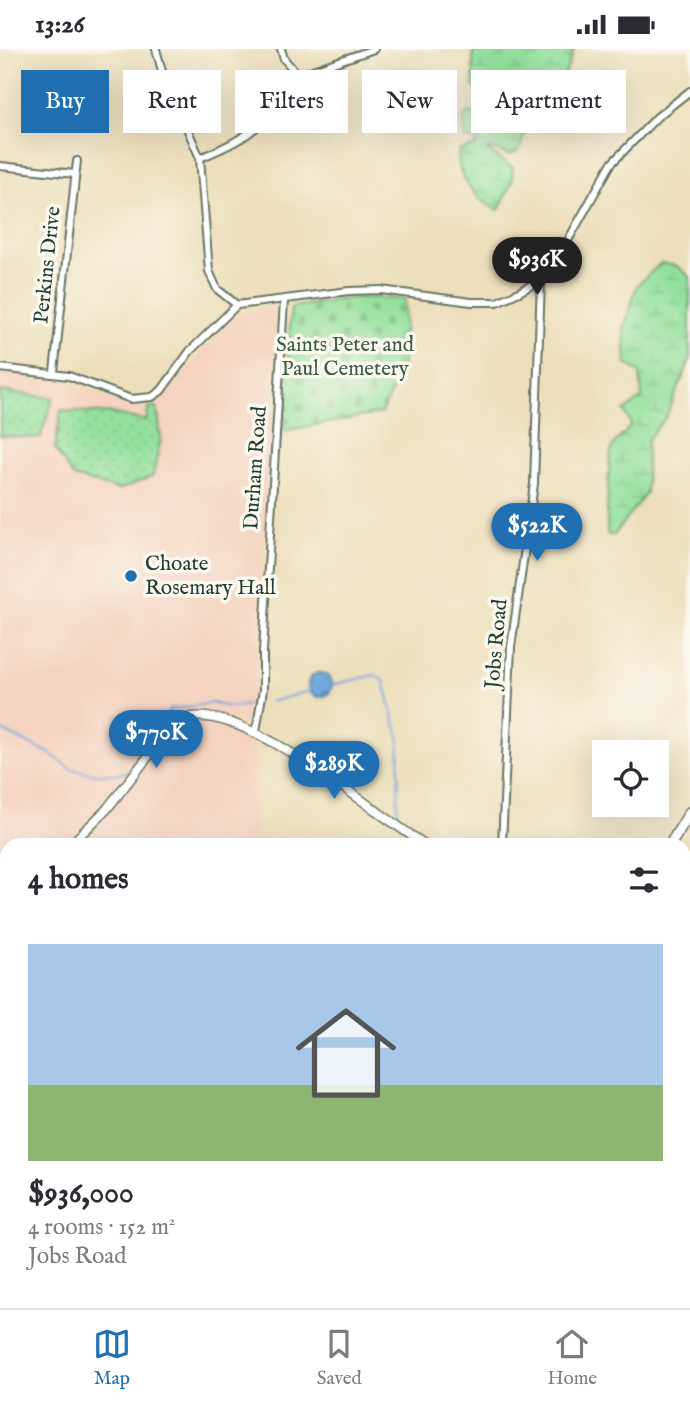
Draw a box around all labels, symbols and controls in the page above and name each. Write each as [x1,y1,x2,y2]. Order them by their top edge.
text: 13:26 [35,8,84,41]
chip: Buy [21,70,109,133]
chip: Rent [123,70,221,133]
chip: Filters [235,70,348,133]
chip: New [362,70,457,133]
chip: Apartment [471,70,626,133]
street label: Perkins Drive [28,205,68,325]
pin: $936K [488,237,586,297]
text: $936K [508,245,566,274]
park label: Saints Peter and Paul Cemetery [276,332,415,383]
street label: Durham Road [238,404,274,531]
pin: $522K [488,503,586,563]
text: $522K [507,511,567,540]
place label: Choate Rosemary Hall [145,551,276,602]
marker: Choate Rosemary Hall [123,568,139,584]
street label: Jobs Road [479,597,514,692]
pin: $770K [107,711,205,770]
text: $770K [125,718,187,747]
map controls [592,740,669,817]
button: locate [592,740,669,817]
pin: $289K [285,741,383,801]
text: $289K [304,749,364,778]
text: 4 homes [28,861,129,899]
icon: filters [625,861,663,899]
icon: home [283,990,409,1116]
text: $936,000 [28,1175,134,1213]
text: 4 rooms · 152 m² [28,1213,175,1242]
text: Jobs Road [28,1242,127,1271]
tab: Map [93,1325,131,1391]
tab: Saved [317,1325,362,1391]
tab: Home [547,1325,597,1391]

